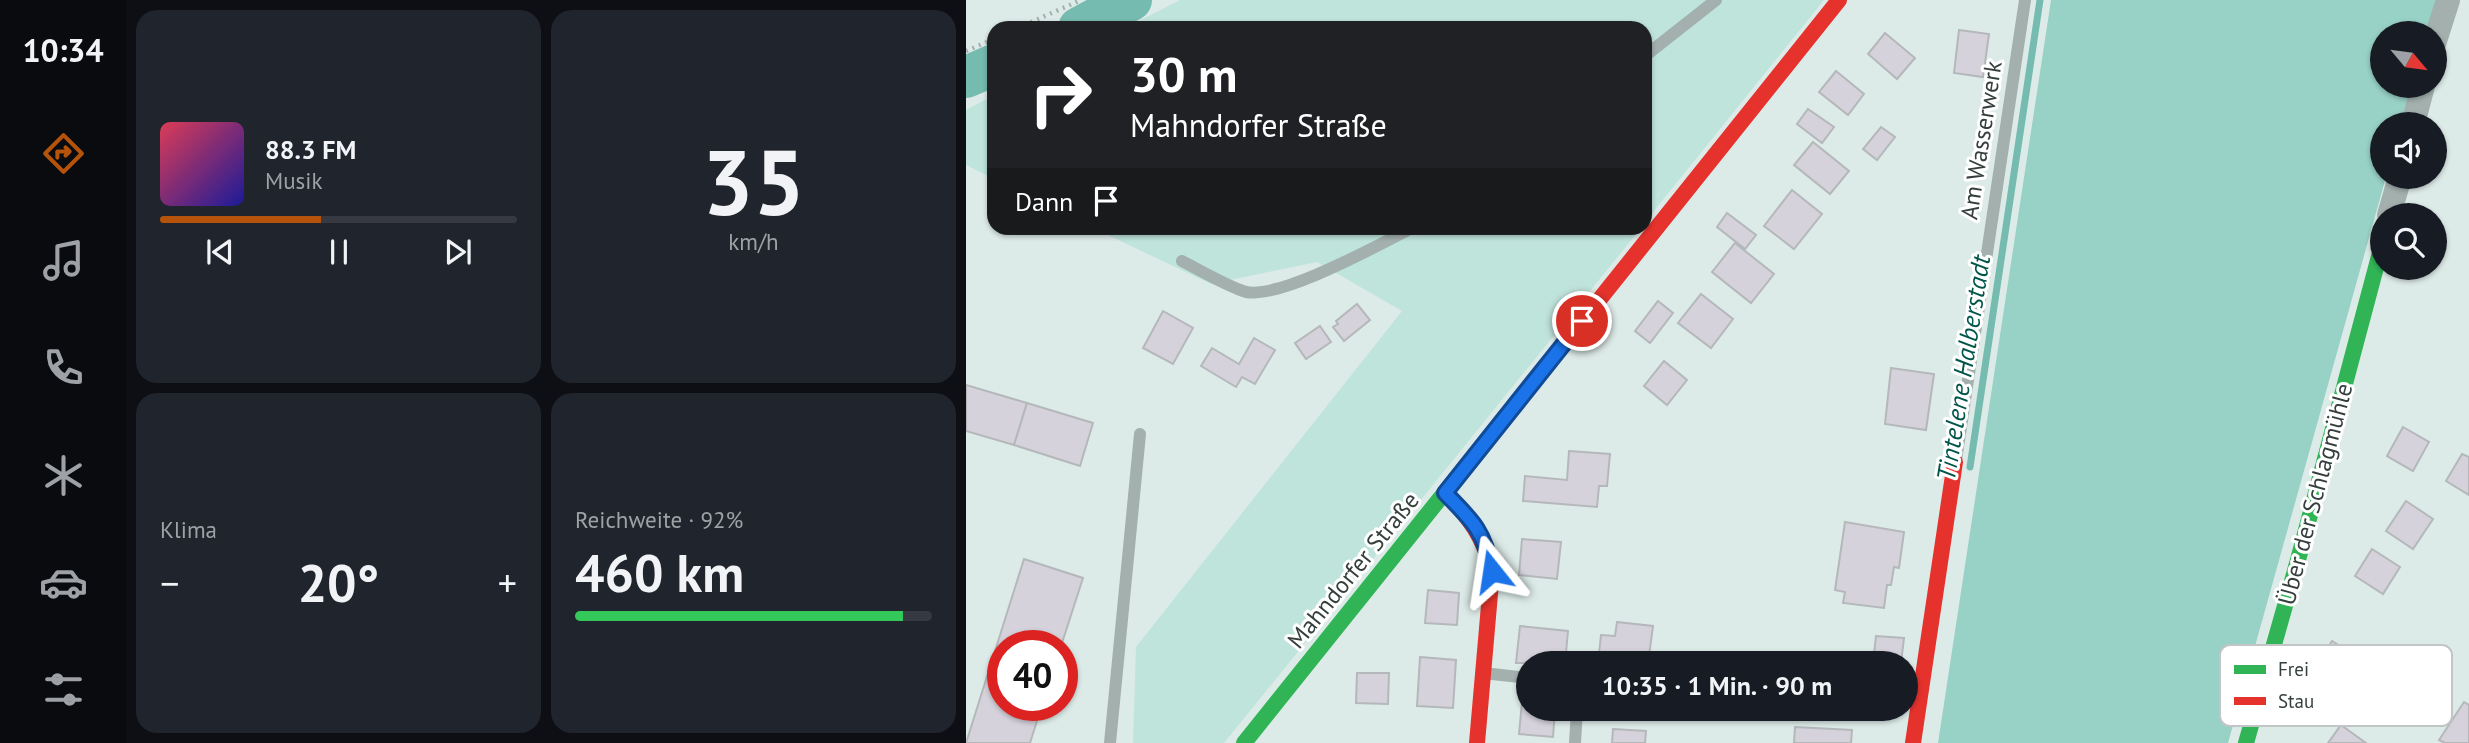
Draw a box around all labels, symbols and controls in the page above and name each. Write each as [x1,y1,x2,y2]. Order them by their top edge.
north arrow [2370,21,2446,98]
map controls [2370,21,2447,280]
text: 10:34 [22,29,104,71]
text: 30 m [1130,42,1237,106]
icon: right [1015,49,1106,140]
street label: Am Wasserwerk [1953,58,2009,221]
text: Mahndorfer Straße [1130,104,1387,146]
button: sound [2370,112,2447,189]
text: 35 [702,122,805,240]
icon: directions [39,129,88,178]
text: 88.3 FM [265,133,356,166]
text: Musik [265,166,322,195]
icon: arrive [1087,182,1125,220]
text: Dann [1015,185,1073,218]
button: search [2370,203,2447,280]
text: km/h [728,227,779,256]
icon: previous [201,233,239,271]
icon: pause [320,233,358,271]
icon: next [439,233,477,271]
icon: music [39,236,88,285]
water label: Tintelene Halberstadt [1929,251,1997,483]
pin [1552,291,1612,351]
icon: arrive [1563,302,1601,340]
icon: phone [39,343,88,392]
street label: Über der Schlagmühle [2270,380,2360,608]
icon: climate [39,451,88,500]
street label: Mahndorfer Straße [1280,485,1426,655]
text: Reichweite · 92% [575,505,743,534]
text: Klima [160,515,217,544]
position arrow [1455,534,1529,608]
text: 460 km [575,539,744,606]
text: 20° [298,549,379,616]
icon: car [39,558,88,607]
text: − [160,558,179,607]
text: + [498,558,517,607]
speed limit sign: 40 [987,630,1078,721]
legend [2220,645,2452,726]
text: Frei [2278,657,2309,681]
icon: filters [39,665,88,714]
text: 10:35 · 1 Min. · 90 m [1602,669,1832,702]
text: Stau [2278,689,2314,713]

